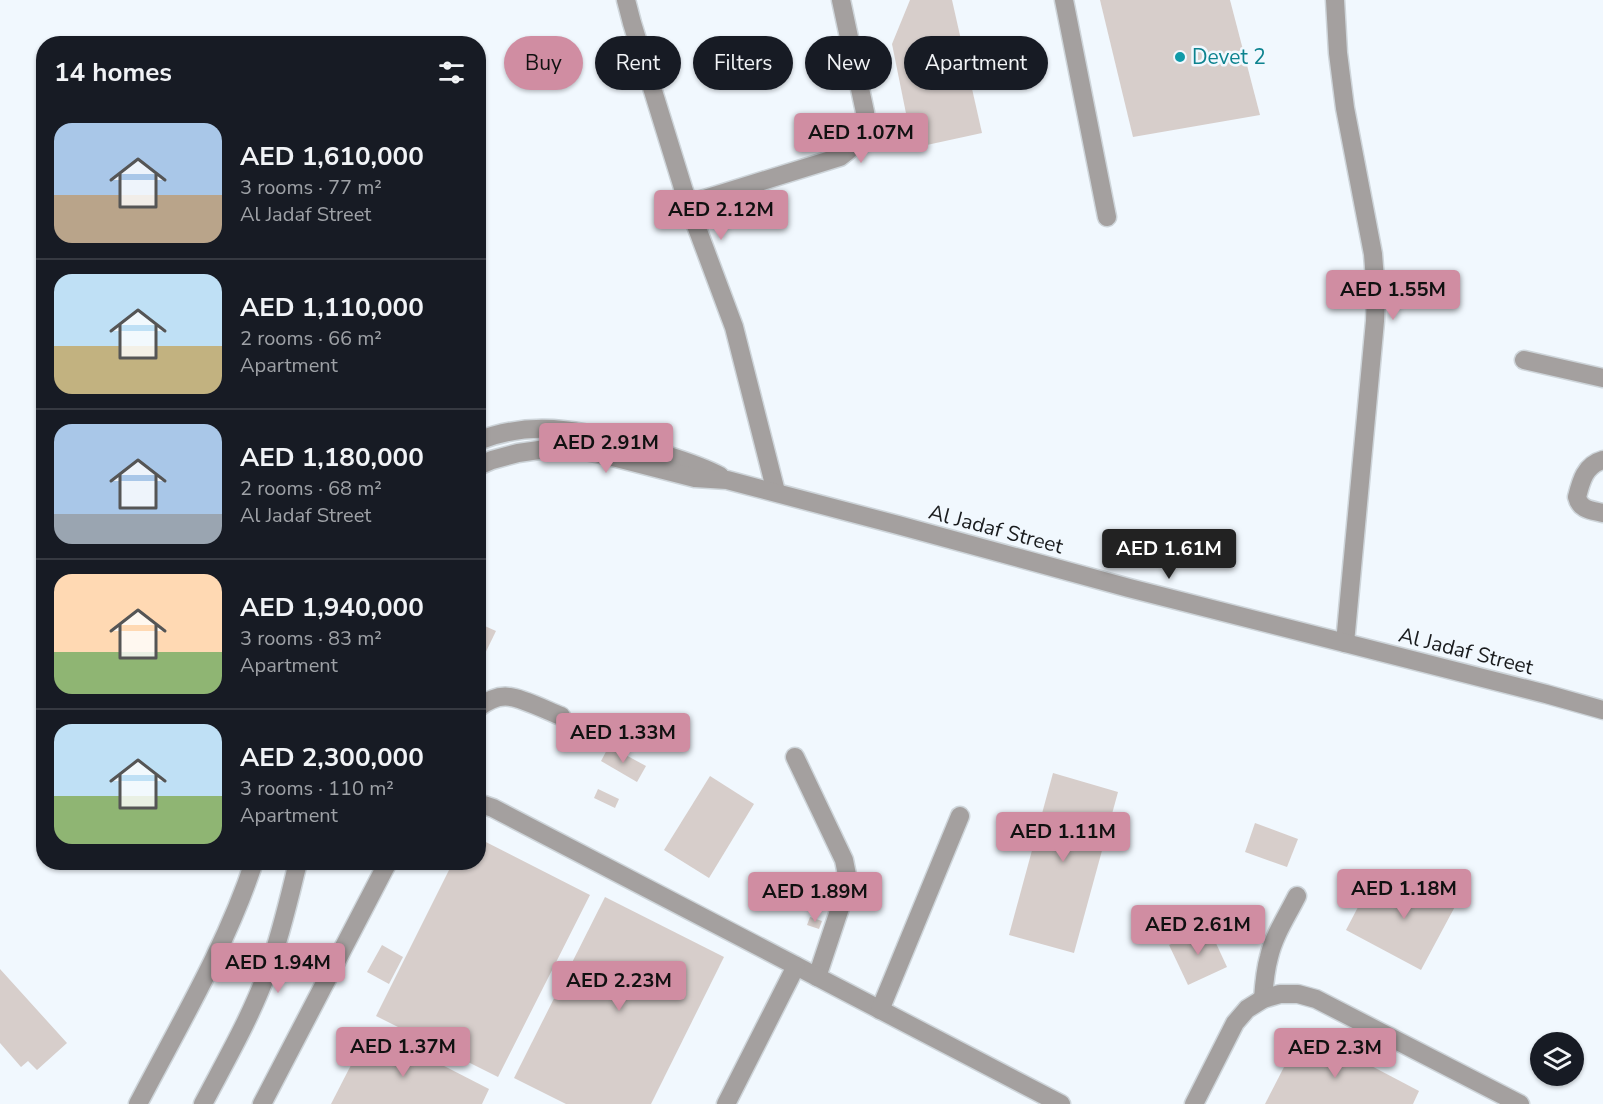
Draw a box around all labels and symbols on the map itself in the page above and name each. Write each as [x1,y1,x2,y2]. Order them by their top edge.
place label: Devet 2 [1192,43,1266,71]
marker: Devet 2 [1173,50,1187,64]
pin: AED 1.07M [792,113,930,164]
pin: AED 2.12M [652,190,790,241]
pin: AED 1.55M [1324,270,1462,321]
pin: AED 2.91M [537,423,675,474]
street label: Al Jadaf Street [926,498,1067,561]
pin: AED 1.61M [1100,529,1238,580]
street label: Al Jadaf Street [1396,621,1537,681]
pin: AED 1.33M [554,713,692,764]
pin: AED 1.11M [994,812,1132,863]
pin: AED 1.18M [1335,869,1473,920]
pin: AED 1.89M [746,872,884,923]
pin: AED 2.61M [1129,905,1267,956]
pin: AED 1.94M [209,943,347,994]
pin: AED 2.23M [550,961,688,1012]
pin: AED 1.37M [334,1027,472,1078]
pin: AED 2.3M [1273,1028,1397,1079]

